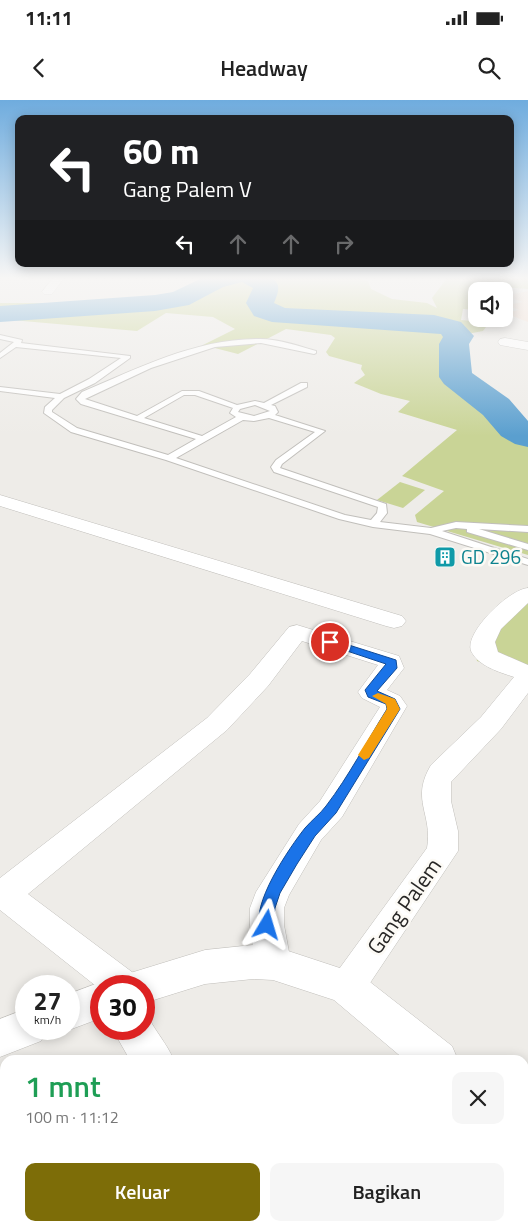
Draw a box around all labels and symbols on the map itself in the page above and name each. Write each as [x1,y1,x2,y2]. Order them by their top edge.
place label: GD 296 [461,542,521,571]
building icon: GD 296 [433,545,457,569]
pin [309,621,351,663]
street label: Gang Palem [358,851,450,961]
position arrow [240,898,292,950]
speed limit sign: 30 [90,975,155,1040]

